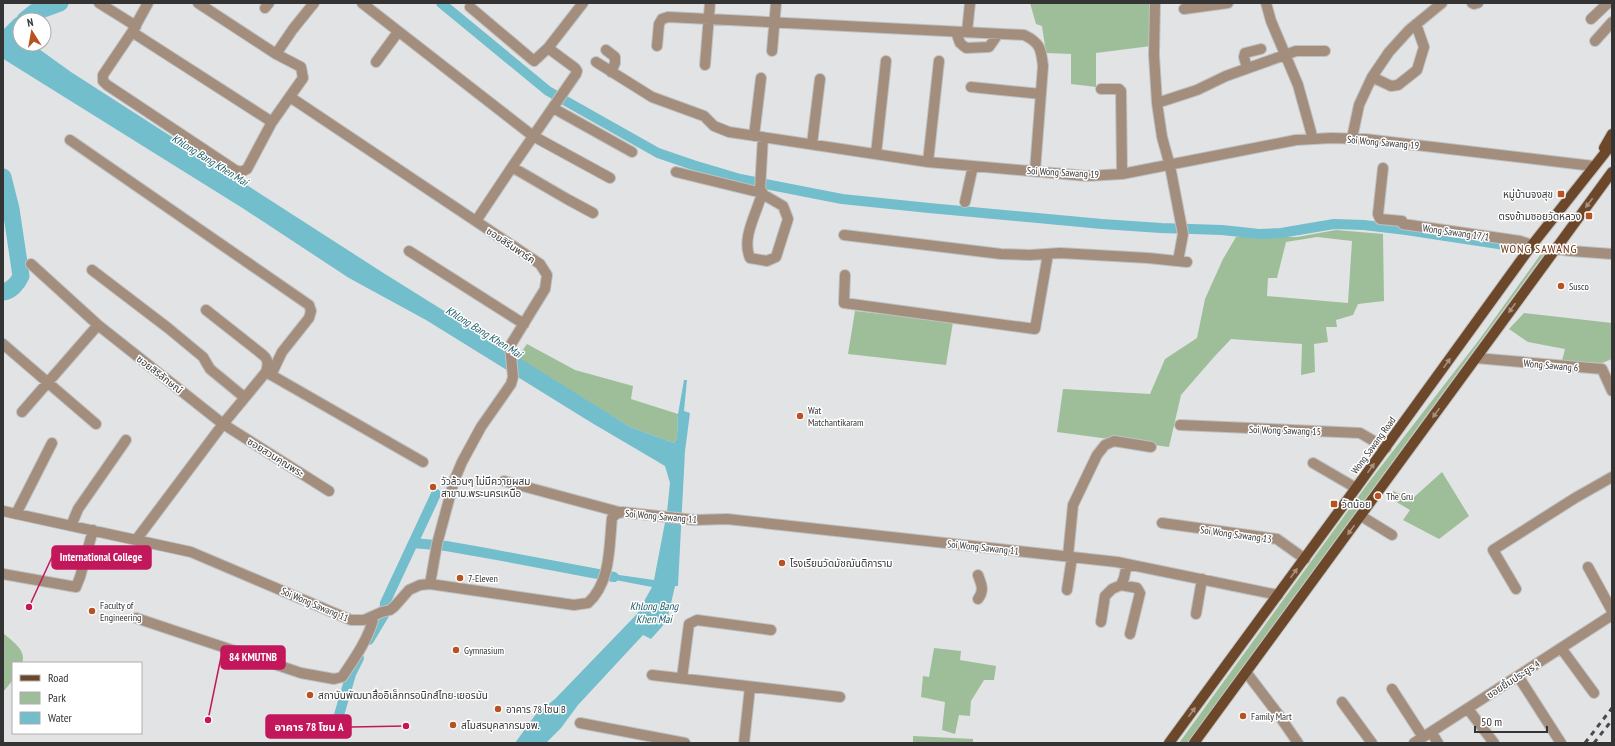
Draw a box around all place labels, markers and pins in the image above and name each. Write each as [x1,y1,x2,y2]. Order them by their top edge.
place label: หมู่บ้านจงสุข [1503,188,1553,201]
marker: หมู่บ้านจงสุข [1556,189,1566,199]
place label: ตรงข้ามซอยวัดหลวง [1499,210,1581,223]
marker: ตรงข้ามซอยวัดหลวง [1584,211,1594,221]
place label: Susco [1569,280,1589,293]
marker: Susco [1556,281,1566,291]
place label: Wat Matchantikaram [808,404,863,429]
marker: Wat Matchantikaram [795,411,805,421]
place label: วัวล้วนๆ ไม่มีควายผสม สาขาม.พระนครเหนือ [441,475,530,500]
marker: วัวล้วนๆ ไม่มีควายผสม สาขาม.พระนครเหนือ [428,482,438,492]
place label: The Gru [1386,490,1413,503]
marker: The Gru [1373,491,1383,501]
place label: วัดน้อย [1342,498,1371,511]
marker: วัดน้อย [1329,499,1339,509]
callout: International College [52,546,151,569]
place label: โรงเรียนวัดมัชฌันติการาม [790,557,892,570]
marker: โรงเรียนวัดมัชฌันติการาม [777,558,787,568]
place label: 7-Eleven [468,572,498,585]
marker: 7-Eleven [455,573,465,583]
place label: Faculty of Engineering [100,599,141,624]
marker: Faculty of Engineering [87,606,97,616]
place label: Gymnasium [464,644,504,657]
marker: Gymnasium [451,645,461,655]
callout: 84 KMUTNB [221,646,285,669]
place label: สถาบันพัฒนาสื่ออิเล็กทรอนิกส์ไทย-เยอรมัน [318,688,488,702]
marker: สถาบันพัฒนาสื่ออิเล็กทรอนิกส์ไทย-เยอรมัน [305,690,315,700]
place label: อาคาร 78 โซน B [506,703,566,716]
marker: อาคาร 78 โซน B [493,704,503,714]
place label: Family Mart [1251,710,1292,723]
marker: Family Mart [1238,711,1248,721]
callout: อาคาร 78 โซน A [266,715,351,738]
place label: สโมสรบุคลากรมจพ. [461,719,540,732]
marker: สโมสรบุคลากรมจพ. [448,720,458,730]

